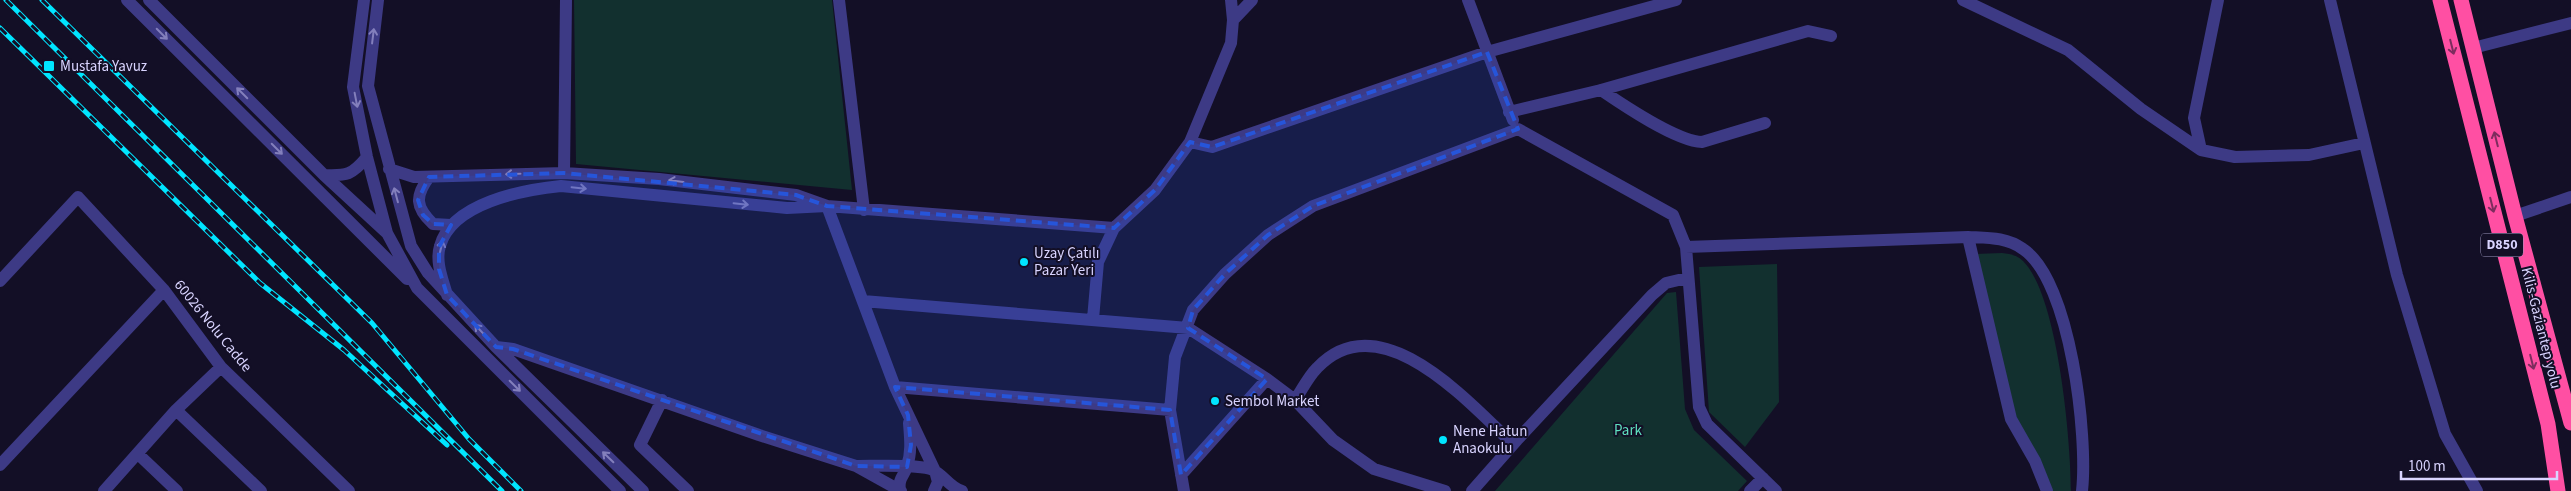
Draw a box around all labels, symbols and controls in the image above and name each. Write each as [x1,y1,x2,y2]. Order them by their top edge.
one-way arrow [156,28,168,40]
one-way arrow [369,29,379,45]
one-way arrow [2448,39,2457,55]
place label: Mustafa Yavuz [60,56,147,77]
marker: Mustafa Yavuz [42,59,56,73]
one-way arrow [236,87,248,99]
one-way arrow [352,92,361,108]
one-way arrow [2491,132,2500,148]
one-way arrow [271,143,284,155]
one-way arrow [506,169,522,179]
one-way arrow [668,176,684,186]
one-way arrow [571,183,587,193]
one-way arrow [391,187,400,203]
one-way arrow [2488,196,2497,212]
one-way arrow [733,199,749,209]
road number: D850 [2481,234,2523,256]
one-way arrow [437,240,446,256]
place label: Uzay Çatılı Pazar Yeri [1034,243,1100,281]
marker: Uzay Çatılı Pazar Yeri [1018,256,1030,268]
street label: Kilis-Gaziantep yolu [2516,265,2566,391]
street label: 60026 Nolu Cadde [169,275,257,377]
one-way arrow [474,324,486,337]
one-way arrow [2528,354,2537,370]
one-way arrow [509,380,521,392]
place label: Sembol Market [1225,391,1319,412]
marker: Sembol Market [1209,395,1221,407]
park label: Park [1614,420,1643,441]
place label: Nene Hatun Anaokulu [1453,421,1527,459]
marker: Nene Hatun Anaokulu [1437,434,1449,446]
scale bar [2401,448,2557,480]
one-way arrow [602,451,614,463]
text: 100 m [2408,456,2446,477]

